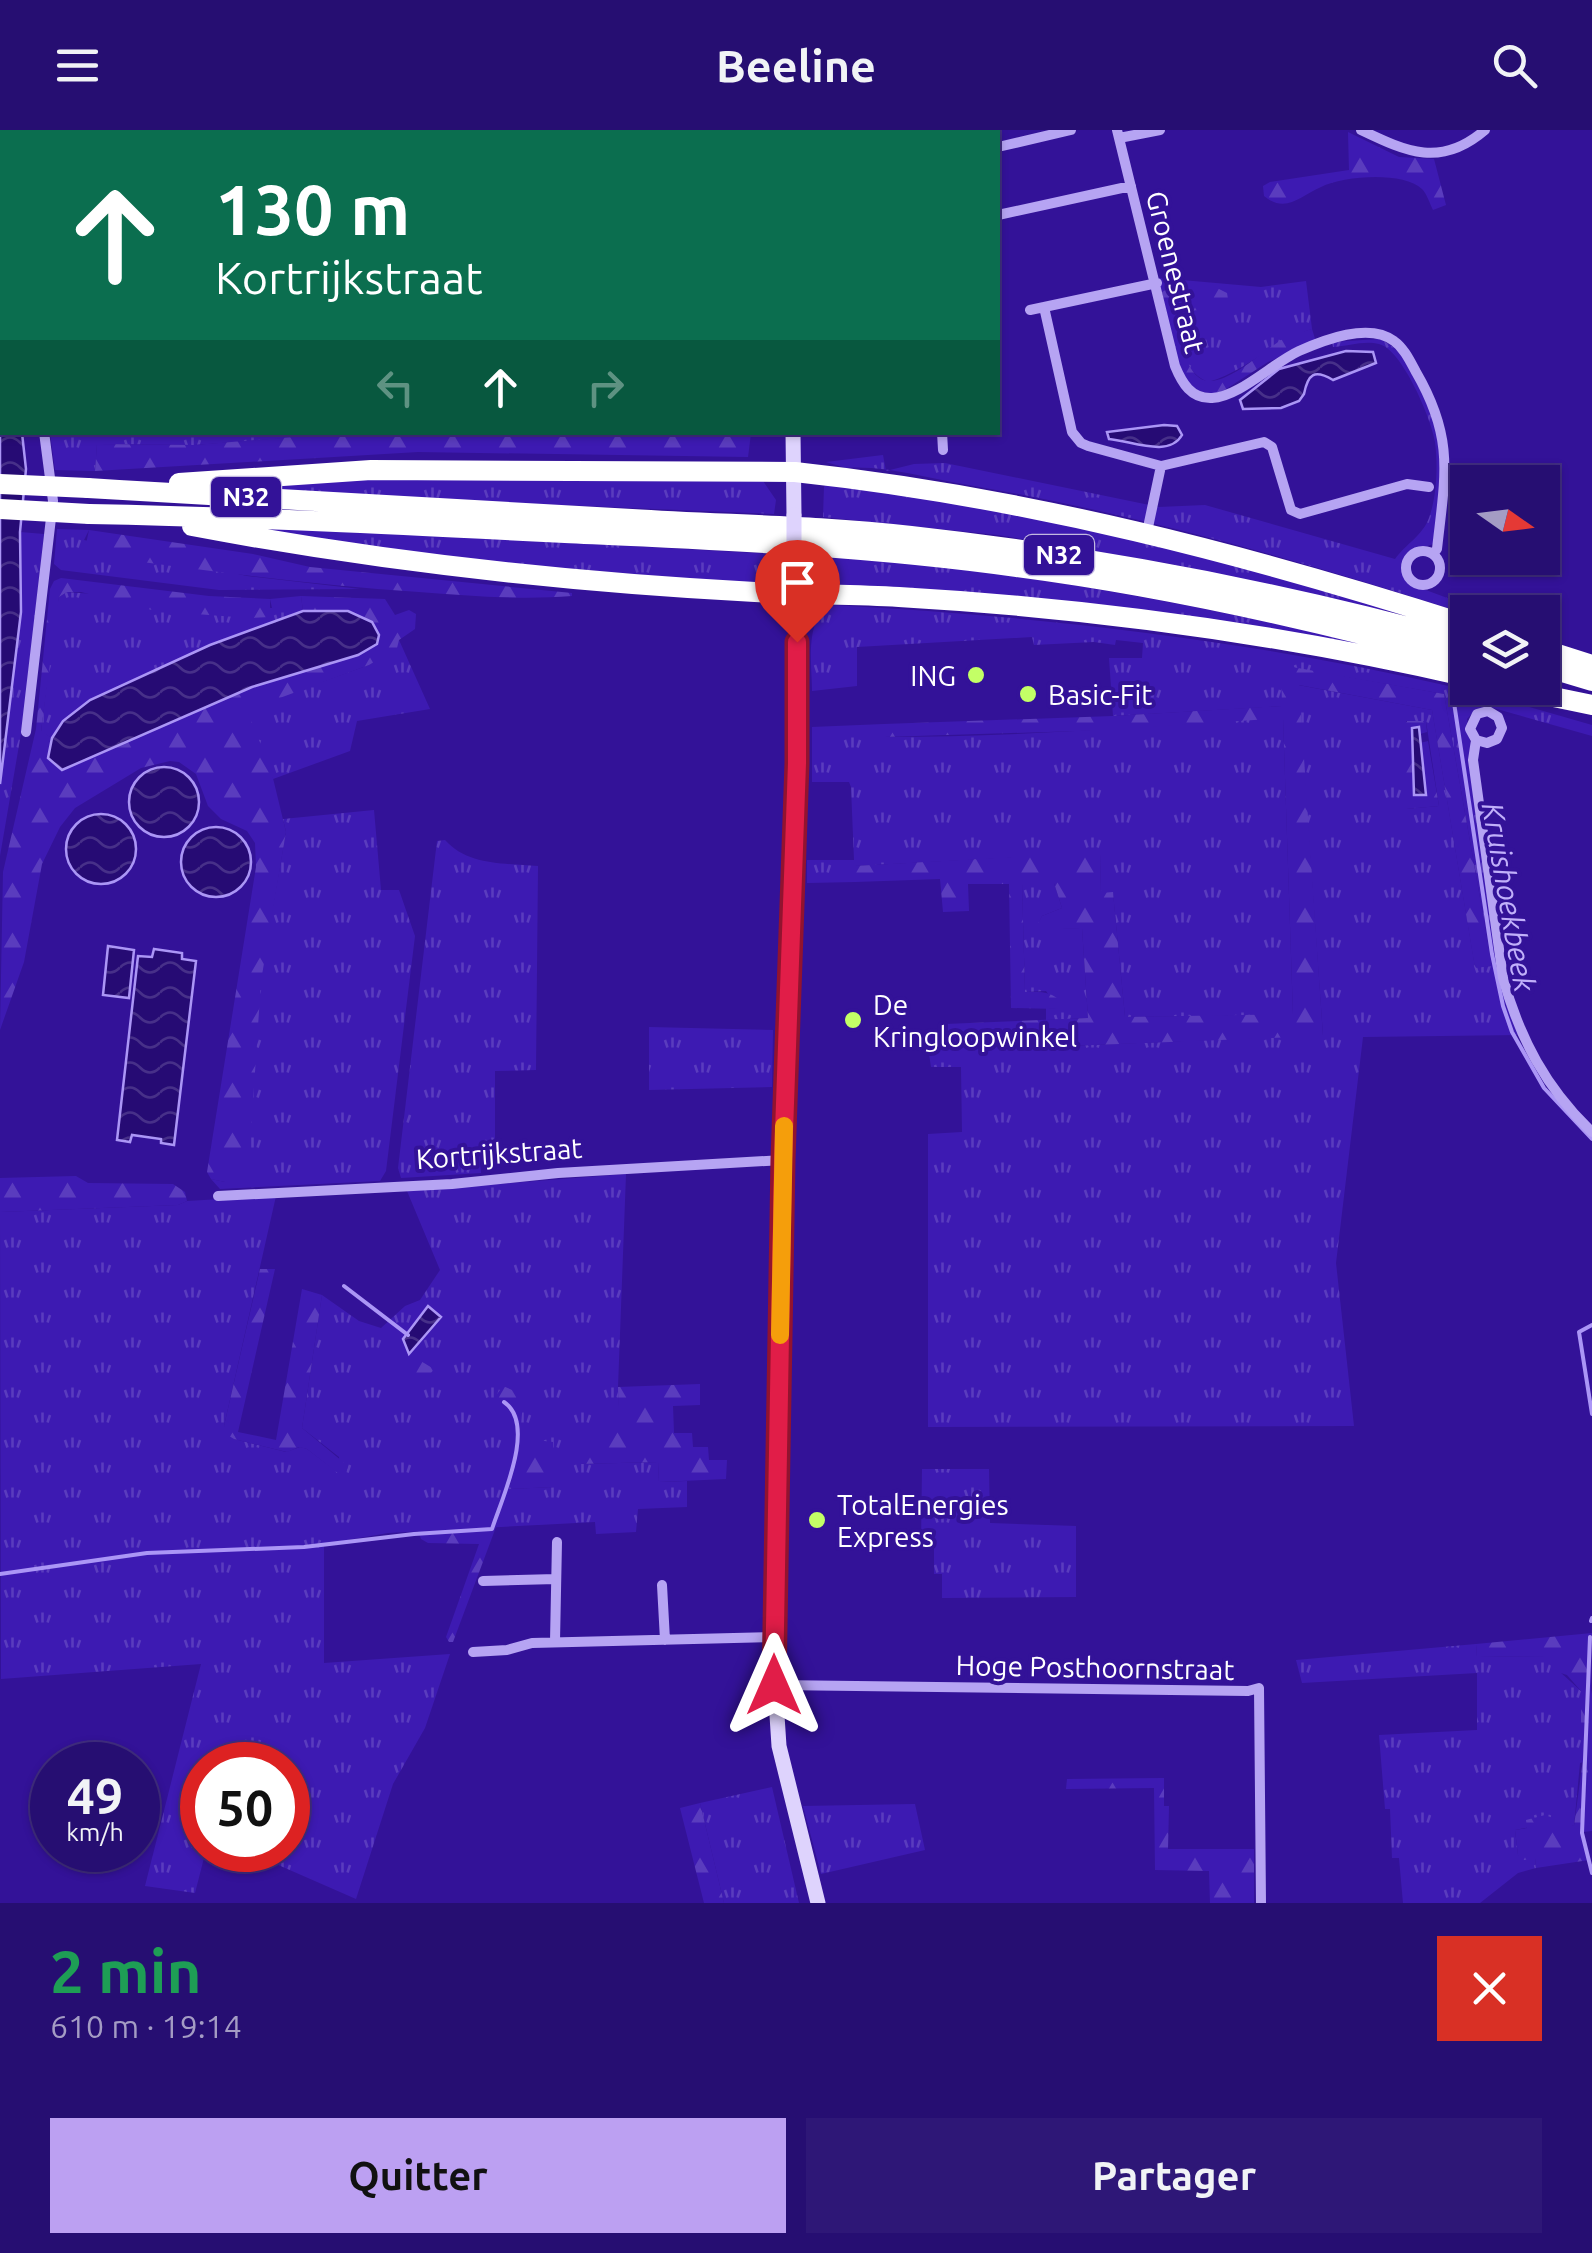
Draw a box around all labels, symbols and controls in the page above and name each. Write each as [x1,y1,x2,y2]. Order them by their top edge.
icon: menu [50,38,105,93]
icon: search [1487,38,1542,93]
text: Beeline [716,40,876,91]
icon: ahead [50,170,180,300]
text: 130 m [215,170,410,248]
street label: Groenestraat [1141,188,1211,356]
text: Kortrijkstraat [215,252,483,303]
icon: left [368,360,423,415]
icon: ahead [473,360,528,415]
icon: right [578,360,633,415]
north arrow [1450,465,1560,575]
map controls [1450,465,1560,705]
road number: N32 [211,477,281,517]
road number: N32 [1024,535,1094,575]
pin [755,540,840,643]
icon: arrive [770,555,825,610]
button: layers [1450,595,1560,705]
place label: ING [910,660,956,691]
marker: ING [965,664,987,686]
place label: Basic-Fit [1048,679,1152,710]
marker: Basic-Fit [1017,683,1039,705]
water label: Kruishoekbeek [1476,800,1542,995]
place label: De Kringloopwinkel [873,989,1077,1052]
marker: De Kringloopwinkel [842,1009,864,1031]
street label: Kortrijkstraat [415,1132,583,1174]
place label: TotalEnergies Express [837,1489,1009,1552]
marker: TotalEnergies Express [806,1509,828,1531]
position arrow [722,1633,826,1737]
street label: Hoge Posthoornstraat [955,1649,1235,1685]
speed limit sign: 50 [180,1742,310,1872]
text: 49 [67,1767,123,1823]
text: km/h [66,1818,124,1846]
button: close [1437,1936,1542,2041]
text: 2 min [50,1937,202,2004]
text: 610 m · 19:14 [50,2008,242,2044]
button: Quitter [50,2118,786,2233]
button: Partager [806,2118,1542,2233]

